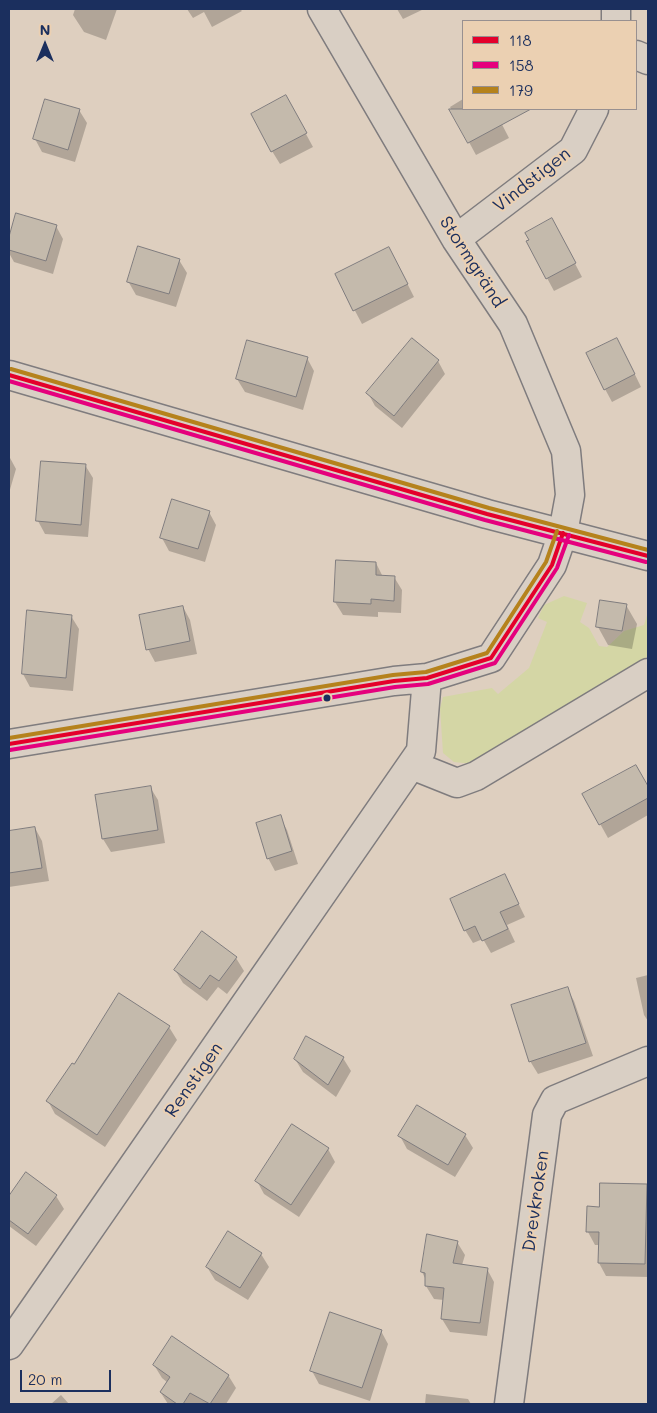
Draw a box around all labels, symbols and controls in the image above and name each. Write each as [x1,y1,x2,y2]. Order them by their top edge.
north arrow [20,20,70,70]
text: N [40,20,50,39]
legend [462,20,637,110]
text: 118 [509,30,532,50]
text: 158 [509,55,534,75]
text: 179 [509,80,533,100]
street label: Vindstigen [489,143,575,217]
street label: Stormgränd [435,212,509,312]
unlabelled marker [322,693,332,703]
street label: Renstigen [160,1038,228,1122]
street label: Drevkroken [518,1149,554,1253]
scale bar [22,1360,114,1392]
text: 20 m [28,1369,62,1389]

